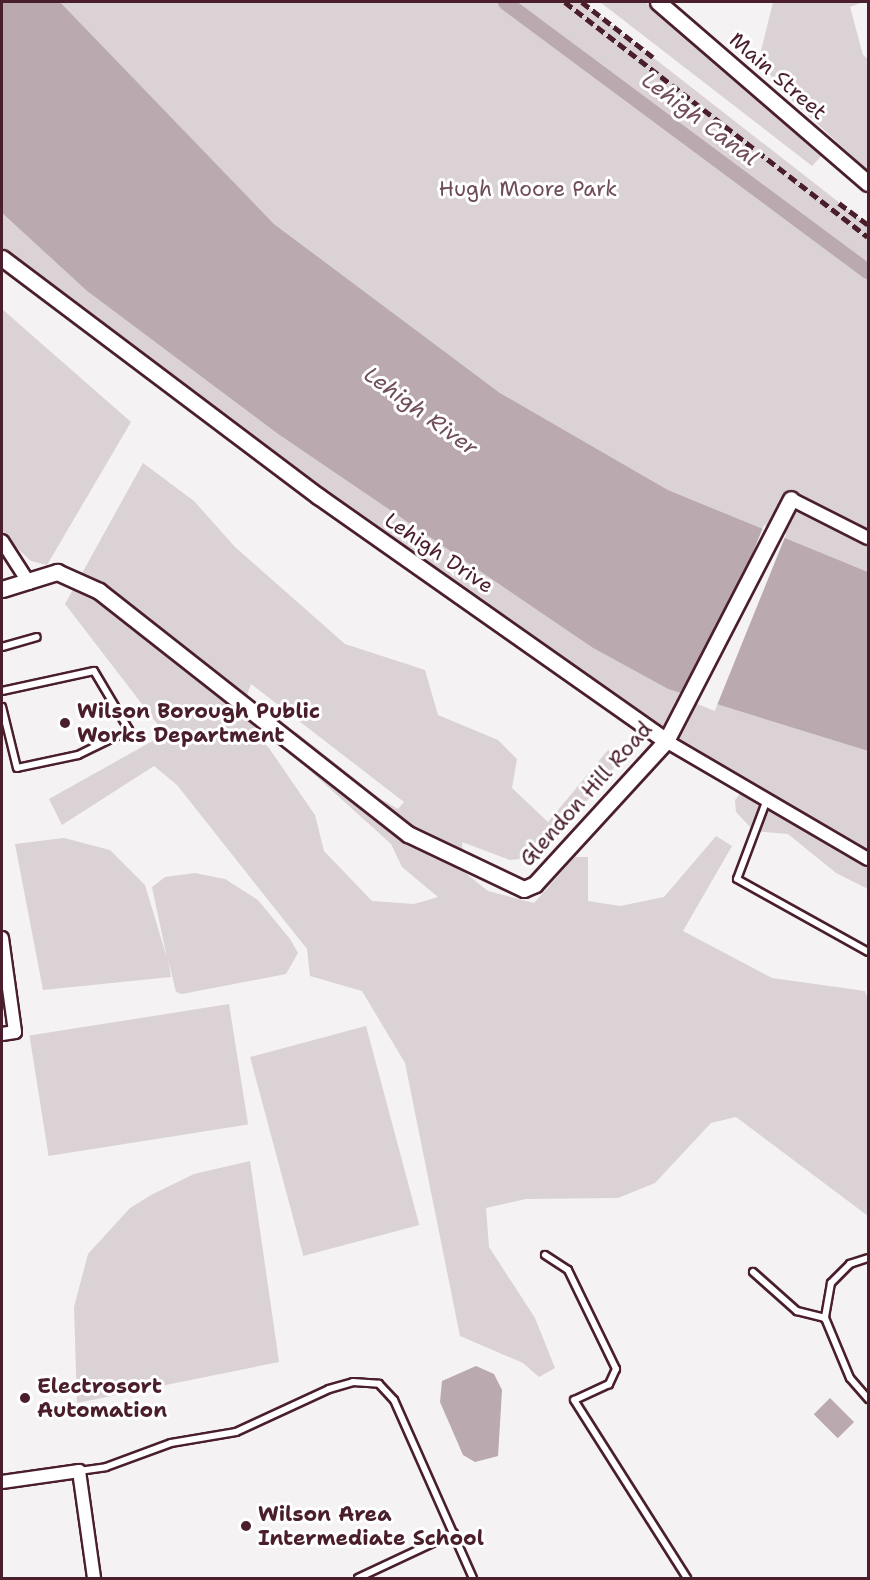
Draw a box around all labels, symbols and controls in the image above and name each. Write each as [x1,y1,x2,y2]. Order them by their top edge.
street label: Main Street [724,27,832,125]
water label: Lehigh Canal [637,67,763,171]
park label: Hugh Moore Park [439,176,617,202]
water label: Lehigh River [359,361,483,461]
street label: Lehigh Drive [380,507,498,599]
place label: Wilson Borough Public Works Department [77,698,320,748]
marker: Wilson Borough Public Works Department [58,716,72,730]
street label: Glendon Hill Road [515,717,657,871]
place label: Electrosort Automation [37,1373,167,1423]
marker: Electrosort Automation [18,1391,32,1405]
place label: Wilson Area Intermediate School [258,1501,484,1551]
marker: Wilson Area Intermediate School [239,1519,253,1533]

